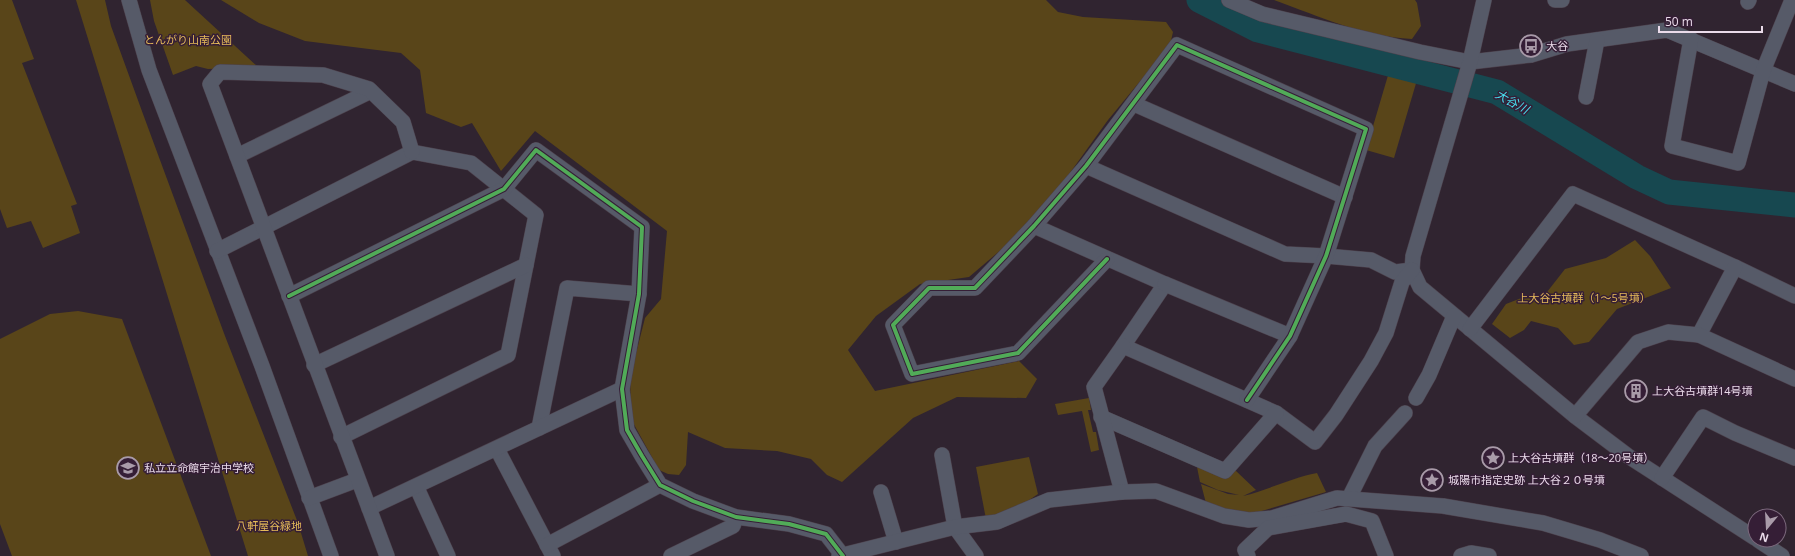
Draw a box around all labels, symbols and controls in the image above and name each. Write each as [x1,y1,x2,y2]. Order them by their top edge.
scale bar [1659,8,1762,34]
text: 50 m [1665,13,1693,30]
park label: とんがり山南公園 [144,32,232,47]
bus stop icon: 大谷 [1518,33,1544,59]
place label: 大谷 [1546,38,1568,53]
water label: 大谷川 [1492,85,1534,119]
park label: 上大谷古墳群（1～5号墳） [1517,290,1651,305]
building icon: 上大谷古墳群14号墳 [1623,378,1649,404]
place label: 上大谷古墳群14号墳 [1652,383,1753,398]
place icon: 上大谷古墳群（18～20号墳） [1480,445,1506,471]
place label: 上大谷古墳群（18～20号墳） [1508,450,1654,465]
school or university icon: 私立立命館宇治中学校 [115,455,141,481]
place label: 私立立命館宇治中学校 [144,460,254,475]
place icon: 城陽市指定史跡 上大谷２０号墳 [1419,467,1445,493]
place label: 城陽市指定史跡 上大谷２０号墳 [1448,472,1605,487]
north arrow [1747,508,1787,548]
park label: 八軒屋谷緑地 [236,518,302,533]
text: N [1757,529,1770,547]

